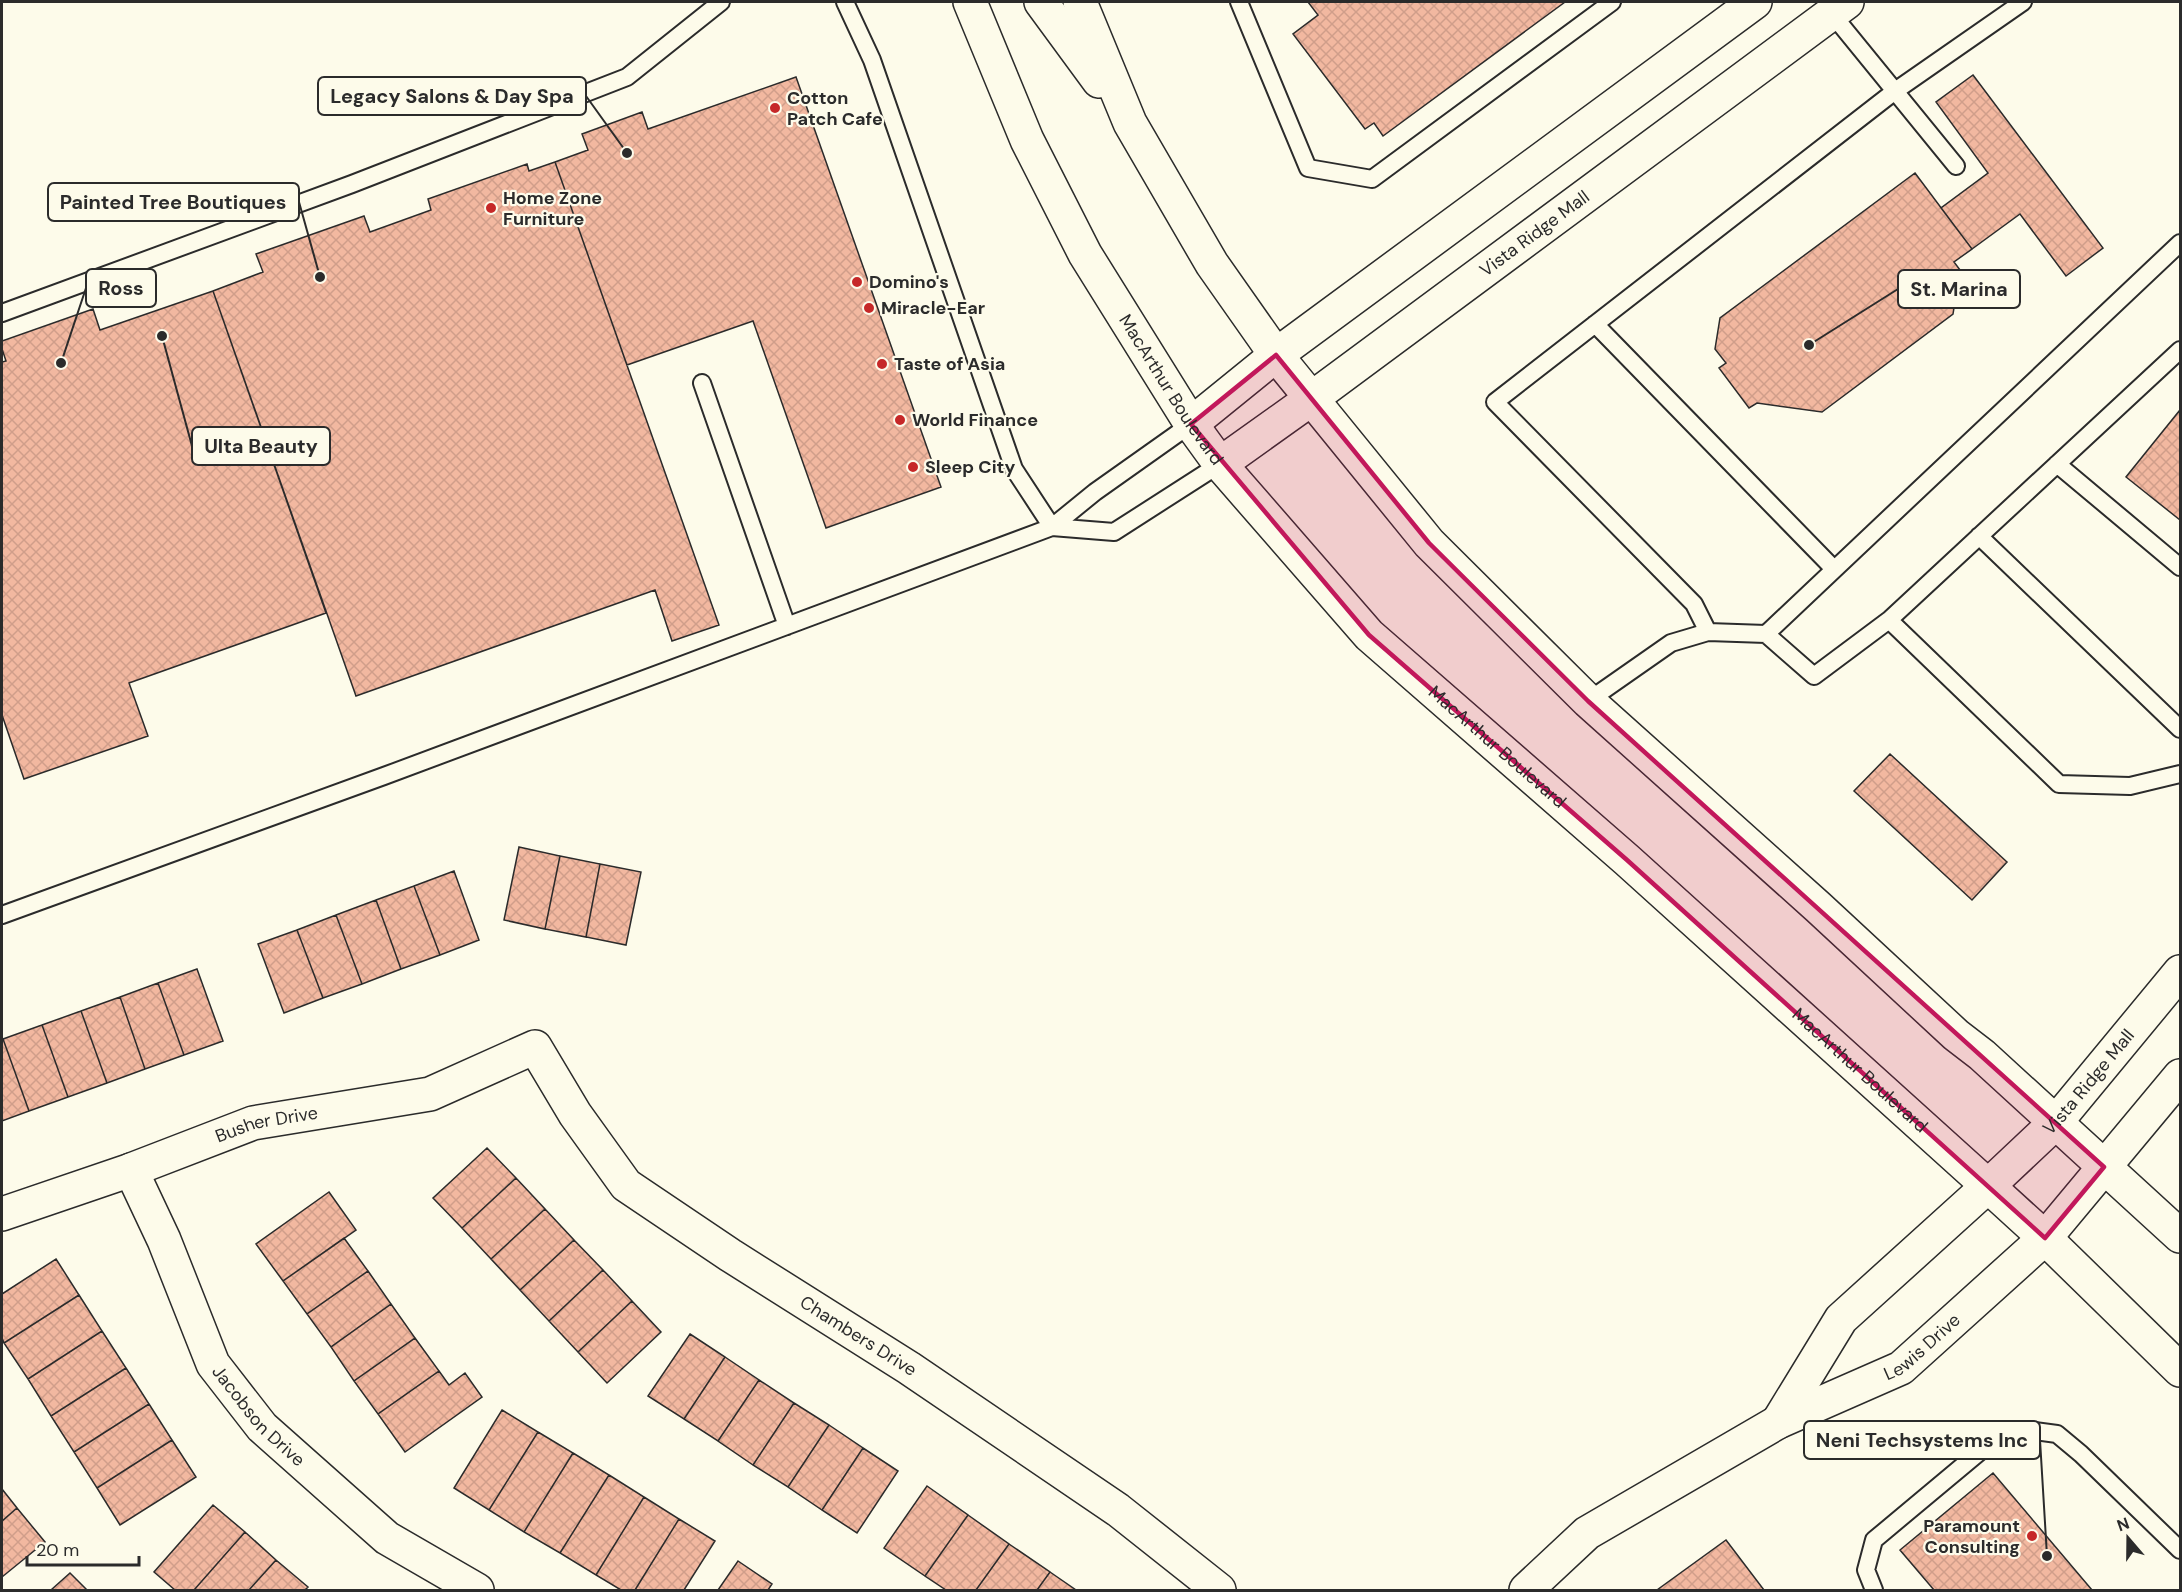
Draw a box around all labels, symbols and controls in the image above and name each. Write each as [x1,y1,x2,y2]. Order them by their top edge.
callout: Legacy Salons & Day Spa [318,77,586,115]
text: Legacy Salons & Day Spa [330,83,574,109]
place label: Cotton Patch Cafe [787,86,883,131]
marker: Cotton Patch Cafe [768,101,782,115]
callout: Painted Tree Boutiques [48,183,299,221]
street label: Vista Ridge Mall [1475,185,1594,282]
place label: Home Zone Furniture [503,186,602,231]
text: Painted Tree Boutiques [60,189,286,215]
marker: Home Zone Furniture [484,201,498,215]
callout: Ross [86,269,156,307]
place label: Domino's [869,270,949,294]
callout: St. Marina [1898,270,2020,308]
text: Ross [98,275,144,301]
marker: Domino's [850,275,864,289]
text: St. Marina [1910,276,2008,302]
place label: Miracle-Ear [881,296,985,320]
marker: Miracle-Ear [862,301,876,315]
street label: MacArthur Boulevard [1114,310,1229,470]
place label: Taste of Asia [894,352,1005,376]
marker: Taste of Asia [875,357,889,371]
place label: World Finance [912,408,1038,432]
marker: World Finance [893,413,907,427]
callout: Ulta Beauty [192,427,330,465]
text: Ulta Beauty [204,433,318,459]
place label: Sleep City [925,455,1015,479]
marker: Sleep City [906,460,920,474]
street label: MacArthur Boulevard [1423,680,1571,814]
street label: MacArthur Boulevard [1787,1003,1933,1138]
street label: Vista Ridge Mall [2038,1024,2140,1140]
street label: Busher Drive [212,1101,320,1148]
street label: Chambers Drive [795,1290,922,1382]
street label: Lewis Drive [1880,1308,1965,1386]
street label: Jacobson Drive [207,1361,310,1472]
callout: Neni Techsystems Inc [1804,1421,2040,1459]
text: Neni Techsystems Inc [1816,1427,2028,1453]
north arrow [2098,1508,2158,1568]
text: N [2114,1513,2132,1536]
place label: Paramount Consulting [1923,1514,2020,1559]
scale bar [27,1529,140,1567]
marker: Paramount Consulting [2025,1529,2039,1543]
text: 20 m [36,1538,79,1562]

